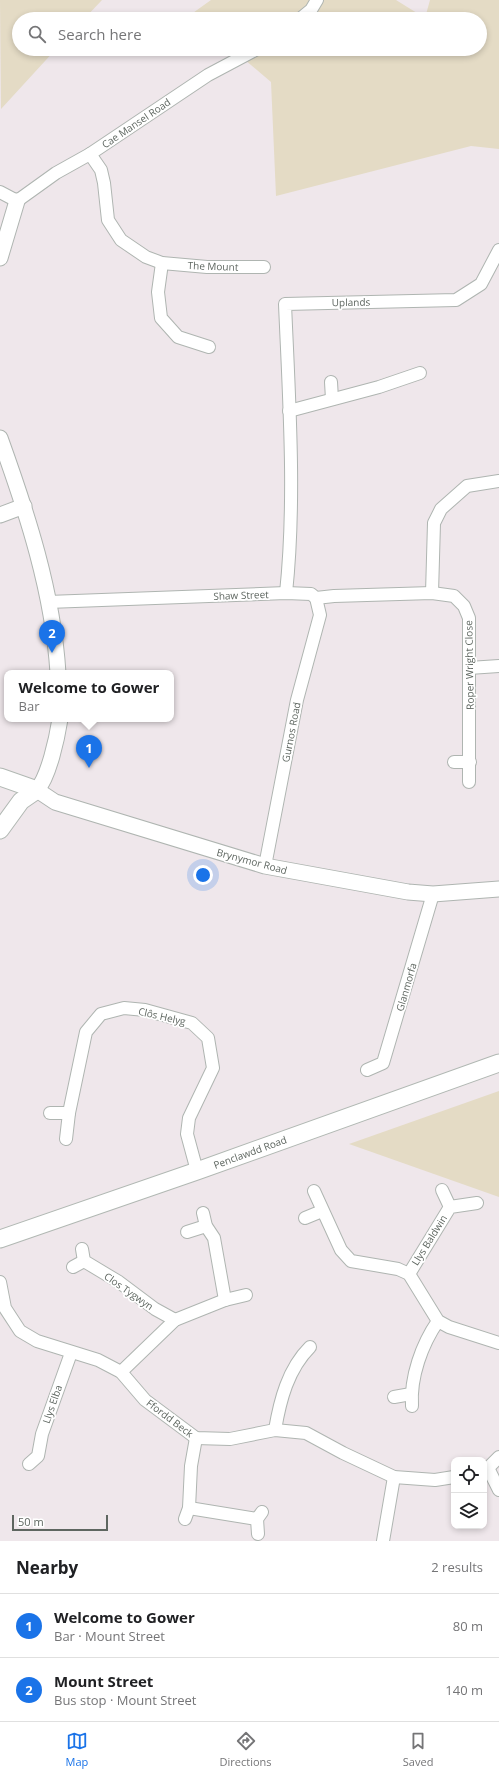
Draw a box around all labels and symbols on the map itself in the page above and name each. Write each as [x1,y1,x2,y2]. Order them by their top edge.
street label: Cae Mansel Road [99,95,173,151]
street label: The Mount [187,258,239,274]
street label: Uplands [332,295,371,309]
street label: Shaw Street [213,587,269,603]
pin: 2 [39,620,65,653]
street label: Roper Wright Close [461,620,477,710]
street label: Gurnos Road [278,701,304,763]
pin: 1 [76,735,102,768]
street label: Brynymor Road [215,845,289,877]
your location [193,865,213,885]
street label: Glanmorfa [392,961,420,1013]
street label: Clôs Helyg [137,1004,188,1028]
street label: Penclawdd Road [211,1132,289,1172]
street label: Llys Baldwin [408,1212,450,1268]
street label: Clos Tygwyn [102,1269,156,1313]
street label: Llys Elba [39,1383,65,1425]
street label: Ffordd Beck [144,1396,197,1441]
scale bar [12,1513,108,1532]

